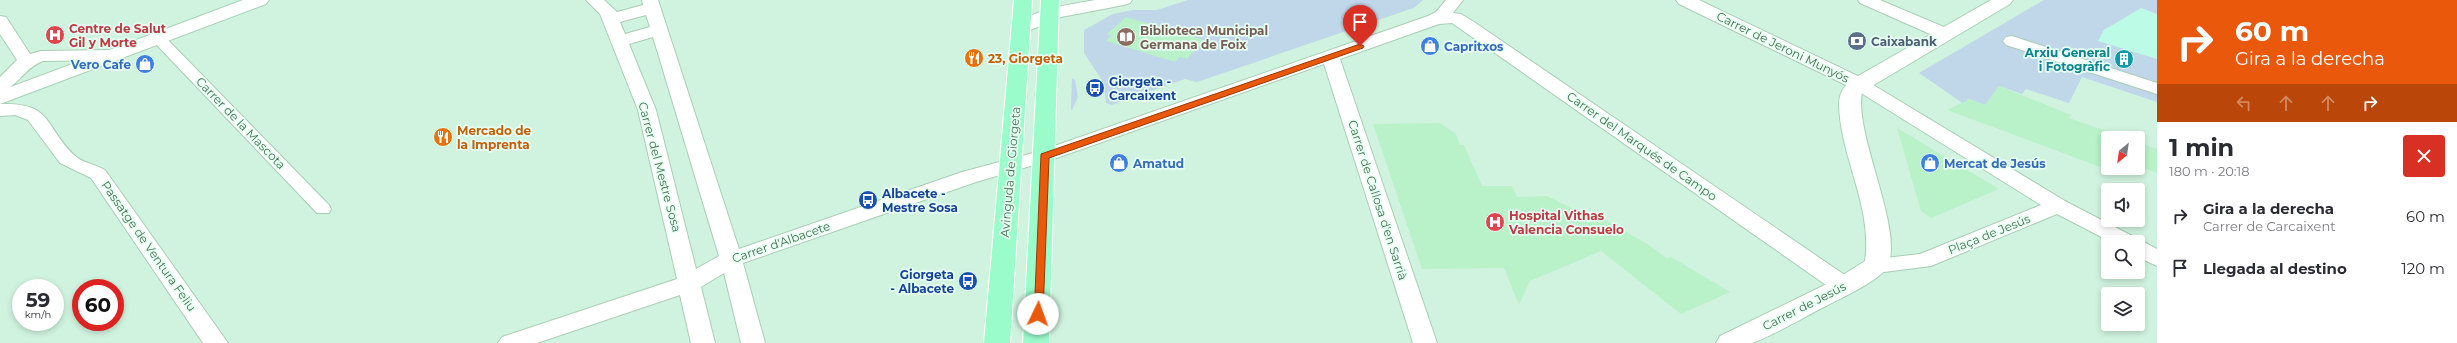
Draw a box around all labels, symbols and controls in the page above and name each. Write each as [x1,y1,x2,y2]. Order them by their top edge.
pin [1343,5,1377,46]
street label: Carrer de Jeroni Munyós [1714,8,1852,86]
icon: arrive [1349,11,1371,33]
text: 60 m [2235,14,2309,48]
icon: right [2169,16,2221,68]
place label: Centre de Salut Gil y Morte [69,21,167,50]
place label: Biblioteca Municipal Germana de Foix [1140,23,1268,52]
hospital icon: Centre de Salut Gil y Morte [44,24,66,46]
library icon: Biblioteca Municipal Germana de Foix [1115,26,1137,48]
bank icon: Caixabank [1846,30,1868,52]
place label: Caixabank [1871,34,1937,49]
shop icon: Capritxos [1419,35,1441,57]
place label: Capritxos [1444,39,1504,54]
place label: Arxiu General i Fotogràfic [2024,45,2110,74]
restaurant icon: 23, Giorgeta [963,47,985,69]
building icon: Arxiu General i Fotogràfic [2113,48,2135,70]
text: Gira a la derecha [2235,48,2385,70]
place label: 23, Giorgeta [988,51,1063,66]
shop icon: Vero Cafe [134,53,156,75]
place label: Vero Cafe [70,57,131,72]
street label: Carrer de la Mascota [193,74,289,172]
place label: Giorgeta - Carcaixent [1109,74,1177,103]
bus stop icon: Giorgeta - Carcaixent [1084,77,1106,99]
street label: Carrer del Marqués de Campo [1564,88,1720,204]
icon: left [2233,92,2255,114]
icon: ahead [2275,92,2297,114]
icon: ahead [2317,92,2339,114]
icon: right [2359,92,2381,114]
street label: Carrer del Mestre Sosa [635,100,685,234]
street label: Avinguda de Giorgeta [997,106,1023,238]
street label: Carrer de Callosa d'en Sarrià [1345,118,1411,282]
place label: Mercado de la Imprenta [457,123,532,152]
restaurant icon: Mercado de la Imprenta [432,126,454,148]
north arrow [2101,131,2145,175]
map controls [2101,131,2145,331]
text: 1 min [2169,133,2234,162]
button: close [2403,135,2445,177]
shop icon: Amatud [1108,152,1130,174]
shop icon: Mercat de Jesús [1919,152,1941,174]
place label: Amatud [1132,156,1184,171]
place label: Mercat de Jesús [1944,156,2046,171]
text: 180 m · 20:18 [2169,163,2250,179]
street label: Passatge de Ventura Feliu [98,178,200,314]
button: sound [2101,183,2145,227]
place label: Albacete - Mestre Sosa [881,186,958,215]
bus stop icon: Albacete - Mestre Sosa [857,189,879,211]
text: Gira a la derecha [2203,199,2334,218]
icon: right [2169,205,2191,227]
text: 60 m [2406,207,2445,226]
place label: Hospital Vithas Valencia Consuelo [1508,208,1624,237]
hospital icon: Hospital Vithas Valencia Consuelo [1484,211,1506,233]
street label: Plaça de Jesús [1946,211,2032,257]
street label: Carrer d'Albacete [730,218,832,266]
text: Carrer de Carcaixent [2203,218,2335,234]
button: search [2101,235,2145,279]
icon: arrive [2169,257,2191,279]
text: Llegada al destino [2203,259,2347,278]
text: 120 m [2401,259,2445,278]
place label: Giorgeta - Albacete [890,267,954,296]
bus stop icon: Giorgeta - Albacete [957,270,979,292]
street label: Carrer de Jesús [1760,278,1848,333]
speed limit sign: 60 [72,279,124,331]
button: layers [2101,287,2145,331]
text: 59 [26,288,50,312]
position arrow [1017,293,1059,335]
text: km/h [25,308,51,321]

